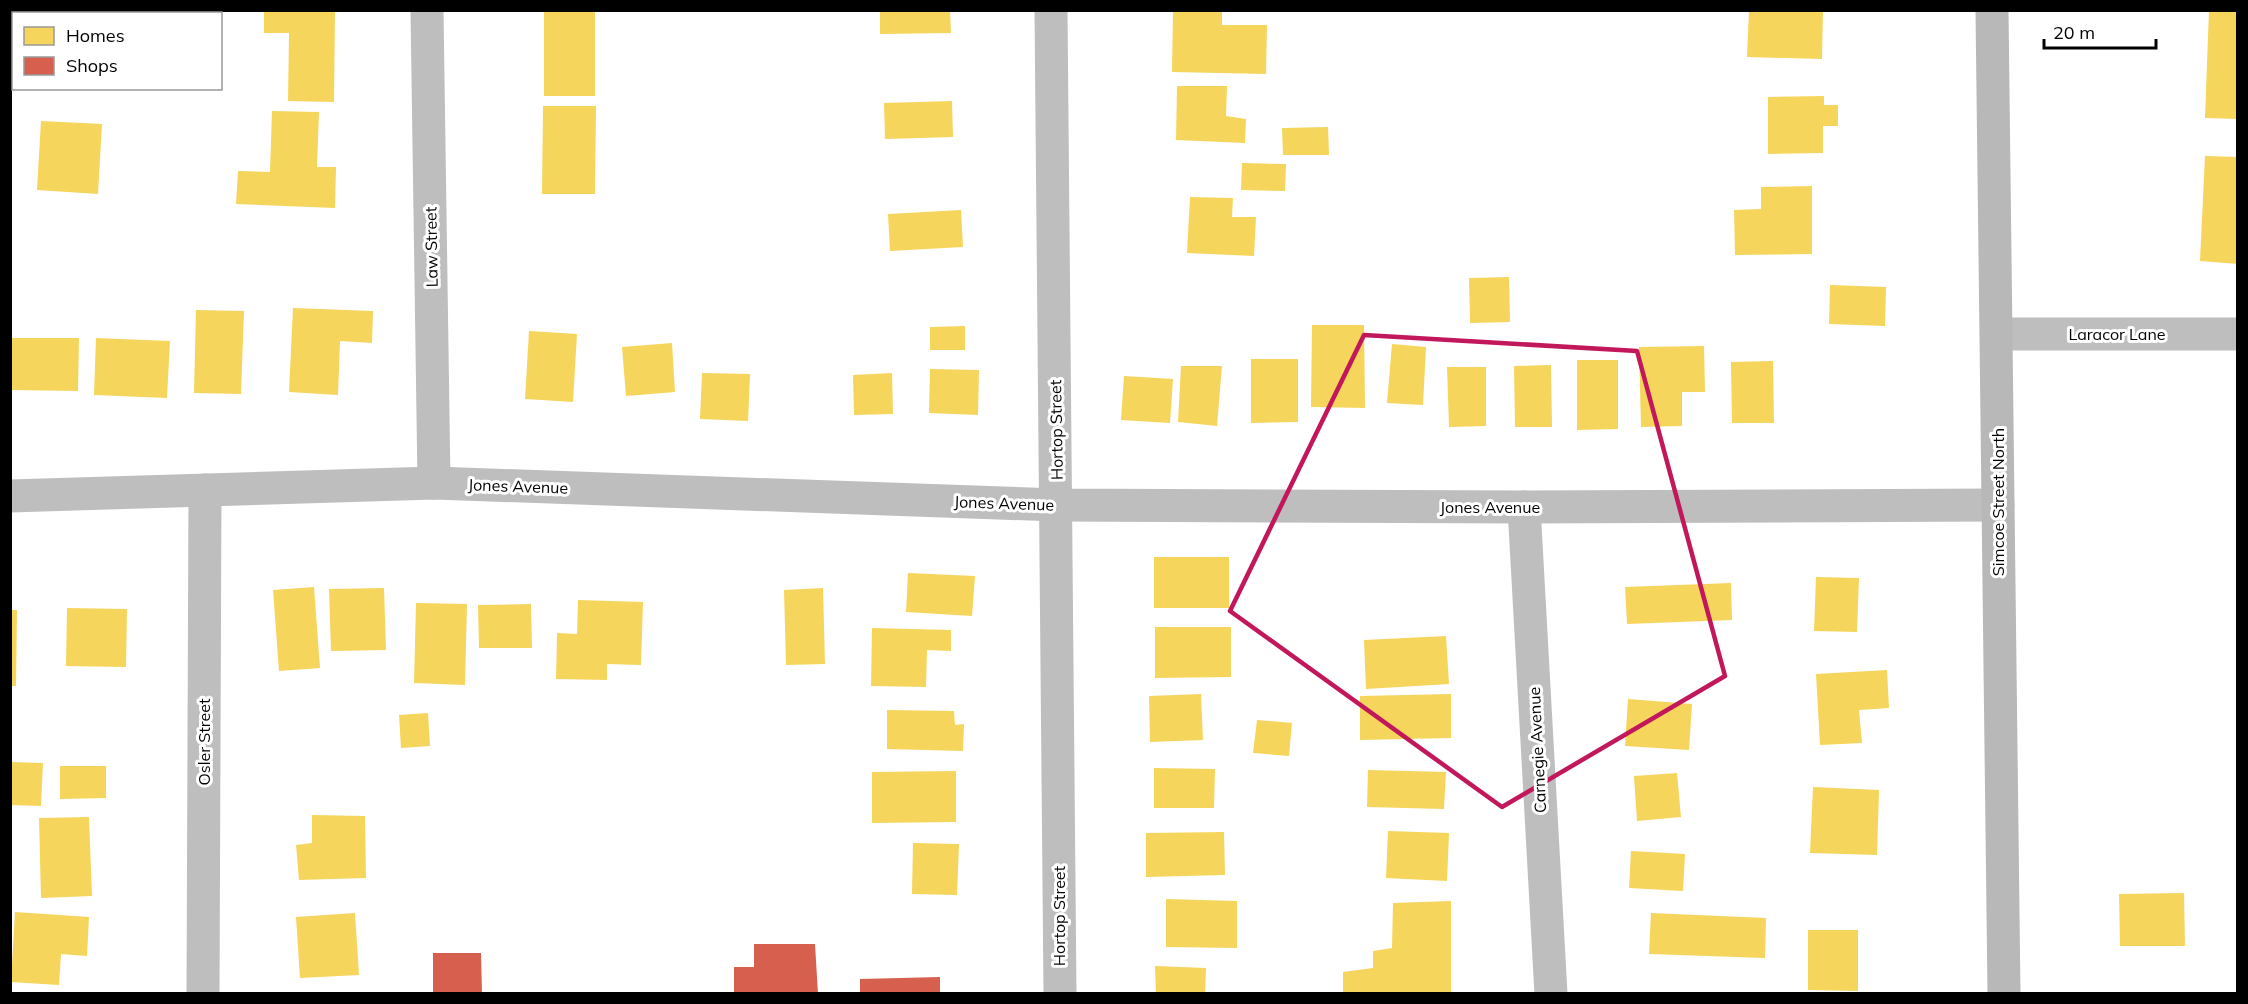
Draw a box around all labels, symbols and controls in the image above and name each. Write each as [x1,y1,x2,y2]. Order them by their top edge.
legend [12,12,222,90]
scale bar [2044,12,2156,50]
text: 20 m [2053,21,2095,44]
text: Homes [66,24,125,47]
text: Shops [66,54,118,77]
street label: Law Street [420,206,442,287]
street label: Laracor Lane [2069,324,2165,344]
street label: Hortop Street [1045,379,1067,480]
street label: Simcoe Street North [1988,428,2008,576]
street label: Jones Avenue [468,474,568,498]
street label: Jones Avenue [954,491,1054,515]
street label: Jones Avenue [1440,497,1540,517]
street label: Carnegie Avenue [1524,686,1550,814]
street label: Osler Street [194,698,214,786]
street label: Hortop Street [1049,865,1069,966]

